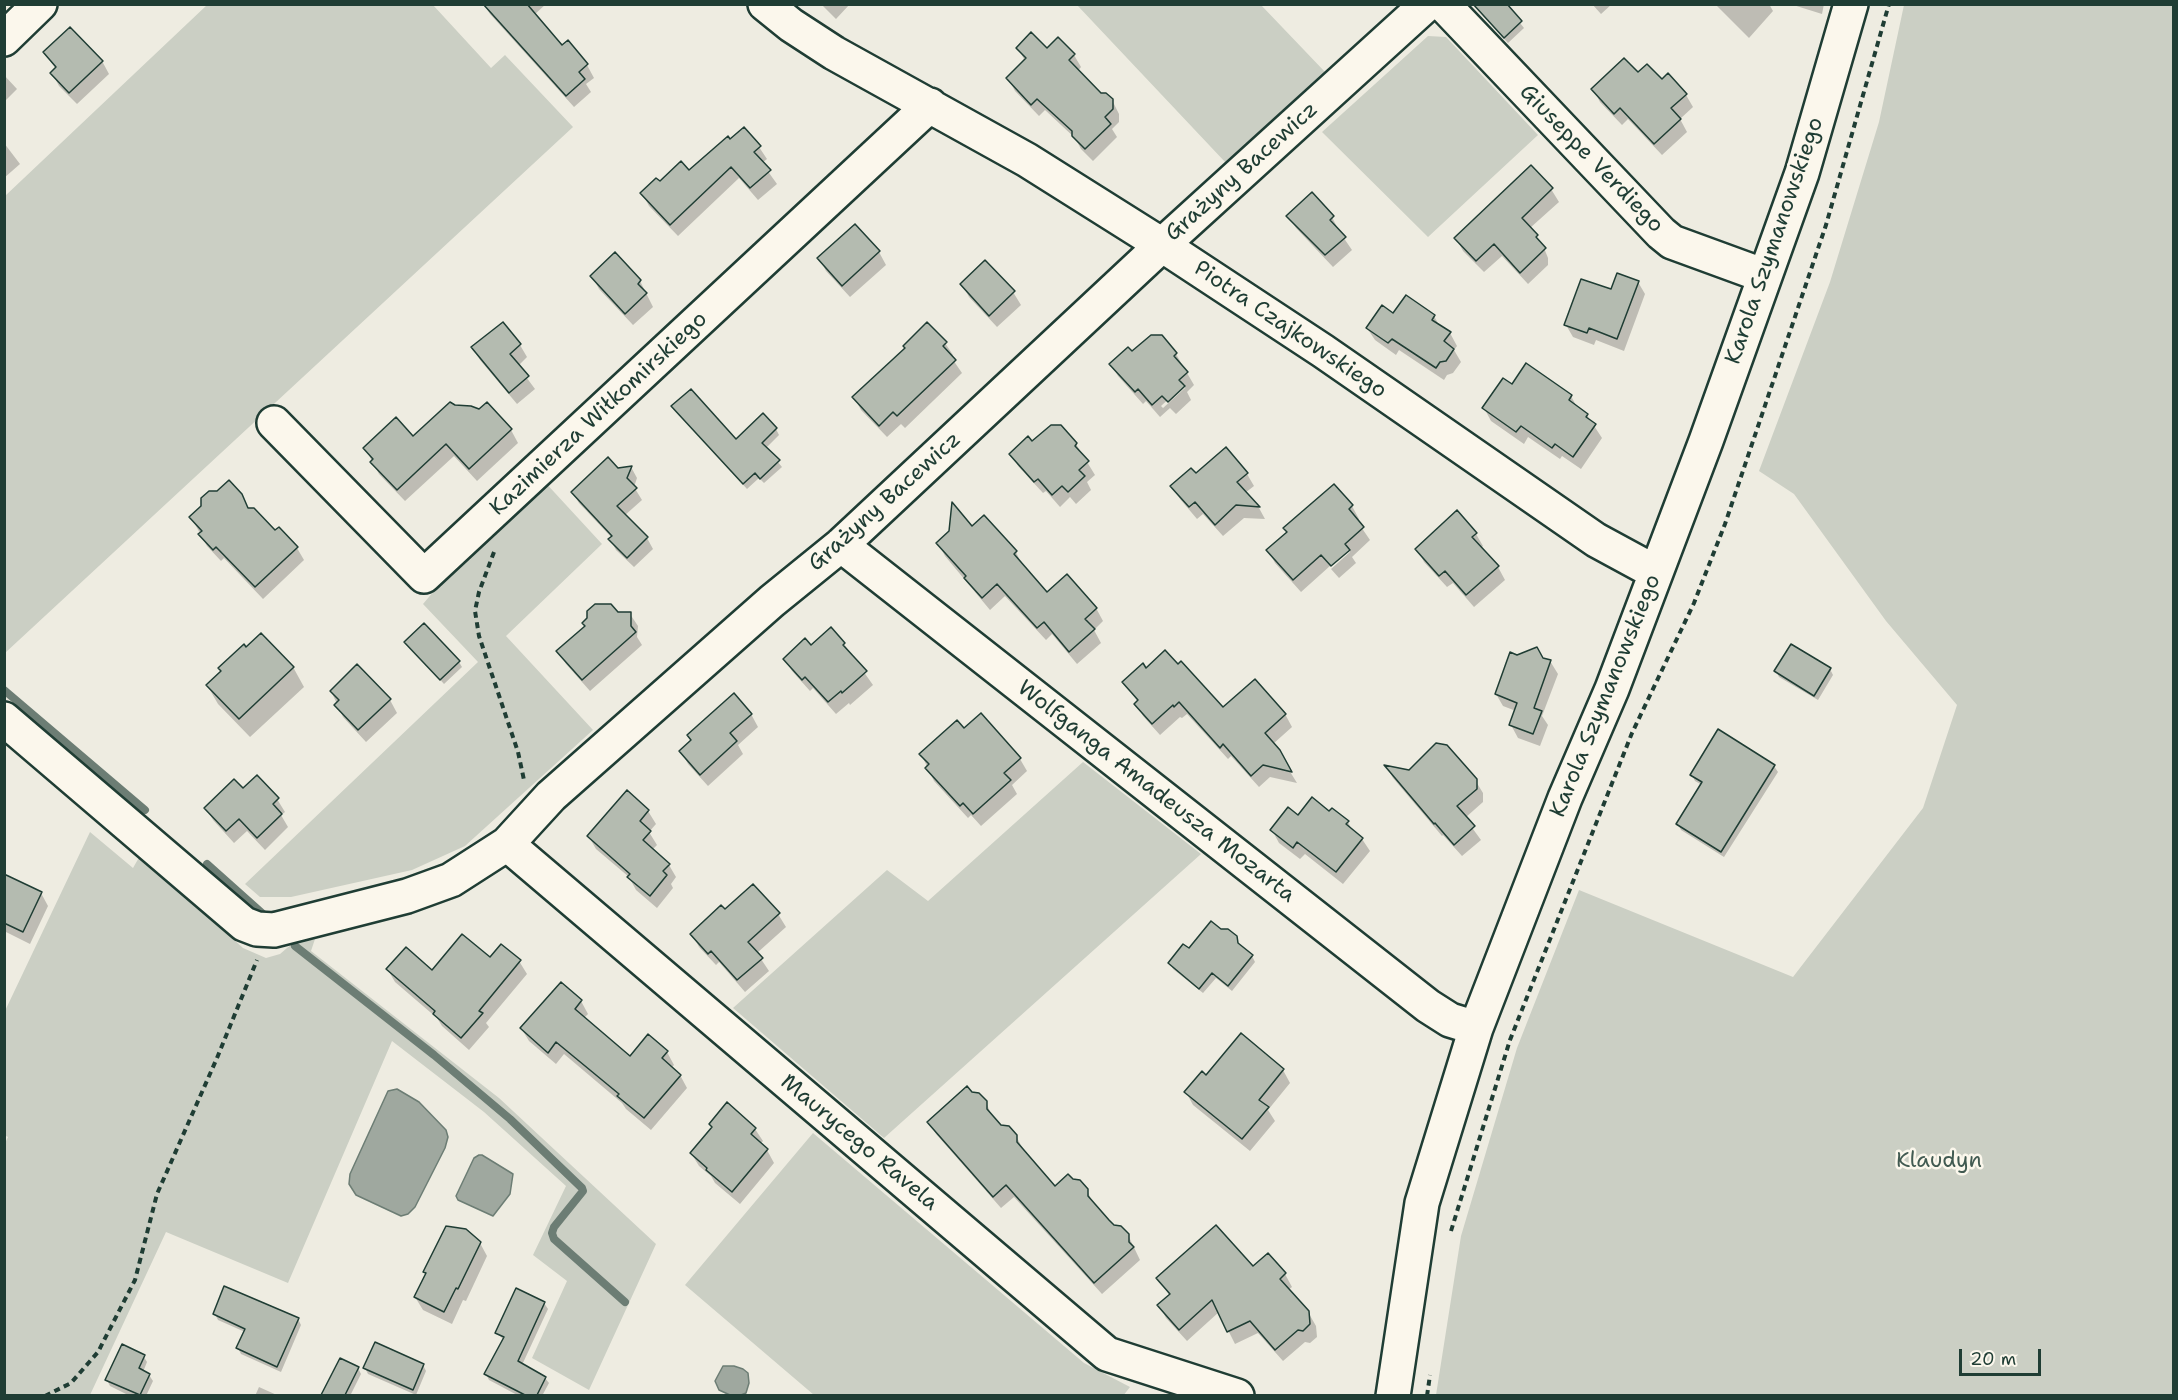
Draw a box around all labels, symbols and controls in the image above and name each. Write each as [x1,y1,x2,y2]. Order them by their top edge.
street label: Giuseppe Verdiego [1513,79,1669,239]
street label: Grażyny Bacewicz [1160,97,1324,247]
street label: Karola Szymanowskiego [1720,114,1830,368]
street label: Piotra Czajkowskiego [1189,256,1391,404]
street label: Kazimierza Wiłkomirskiego [485,306,713,522]
street label: Grażyny Bacewicz [803,427,967,577]
street label: Karola Szymanowskiego [1545,571,1667,821]
street label: Wolfganga Amadeusza Mozarta [1012,675,1300,909]
street label: Maurycego Ravela [775,1069,943,1217]
park label: Klaudyn [1896,1148,1982,1174]
scale bar [1962,1337,2044,1375]
text: 20 m [1970,1347,2016,1371]

